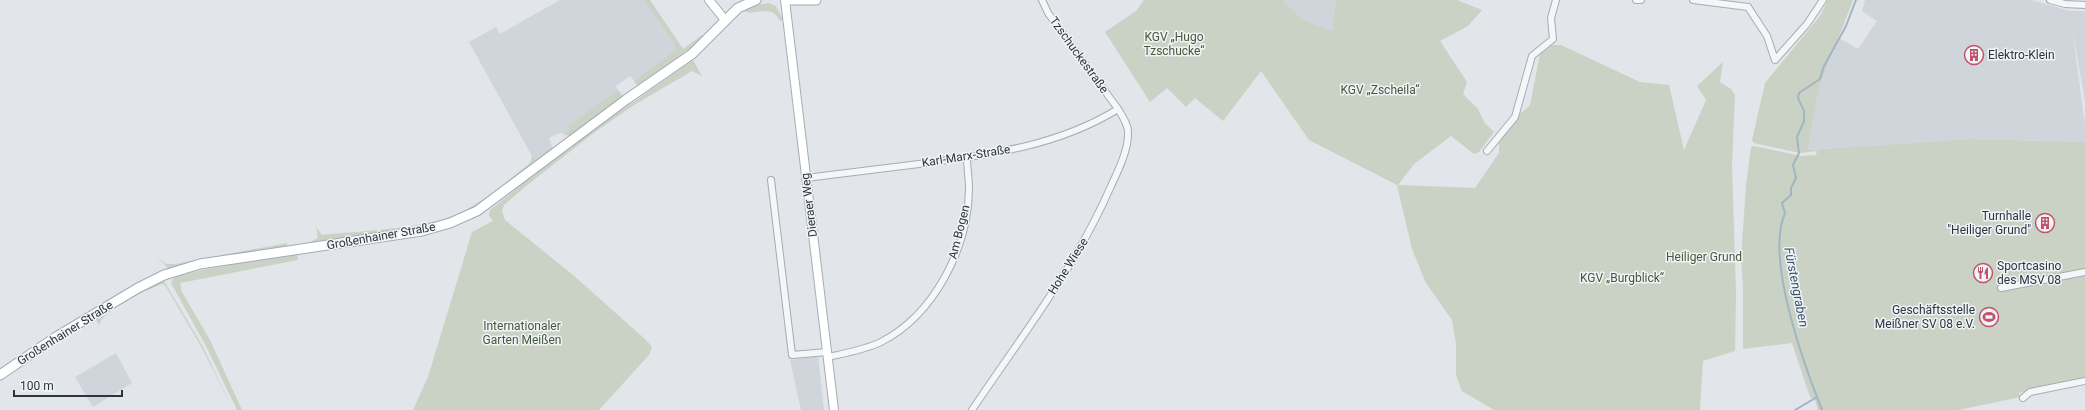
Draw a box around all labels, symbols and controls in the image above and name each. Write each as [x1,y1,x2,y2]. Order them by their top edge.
street label: Tzschuckestraße [1047,14,1111,96]
park label: KGV „Hugo Tzschucke“ [1143,30,1205,58]
building icon: Elektro-Klein [1963,44,1985,66]
place label: Elektro-Klein [1988,48,2055,62]
park label: KGV „Zscheila“ [1340,83,1420,97]
street label: Karl-Marx-Straße [921,142,1011,170]
street label: Dieraer Weg [798,172,820,238]
street label: Am Bogen [946,203,972,261]
place label: Turnhalle "Heiliger Grund" [1947,209,2031,237]
building icon: Turnhalle "Heiliger Grund" [2034,212,2056,234]
street label: Großenhainer Straße [326,220,436,252]
street label: Hohe Wiese [1045,235,1091,297]
water label: Fürstengraben [1781,246,1812,328]
park label: Heiliger Grund [1666,250,1742,264]
place label: Sportcasino des MSV 08 [1997,259,2062,287]
restaurant icon: Sportcasino des MSV 08 [1972,262,1994,284]
park label: KGV „Burgblick“ [1580,271,1665,285]
street label: Großenhainer Straße [15,298,115,368]
place label: Geschäftsstelle Meißner SV 08 e.V. [1875,303,1975,331]
sports icon: Geschäftsstelle Meißner SV 08 e.V. [1978,306,2000,328]
park label: Internationaler Garten Meißen [483,319,561,347]
scale bar [14,372,122,398]
text: 100 m [20,379,54,393]

